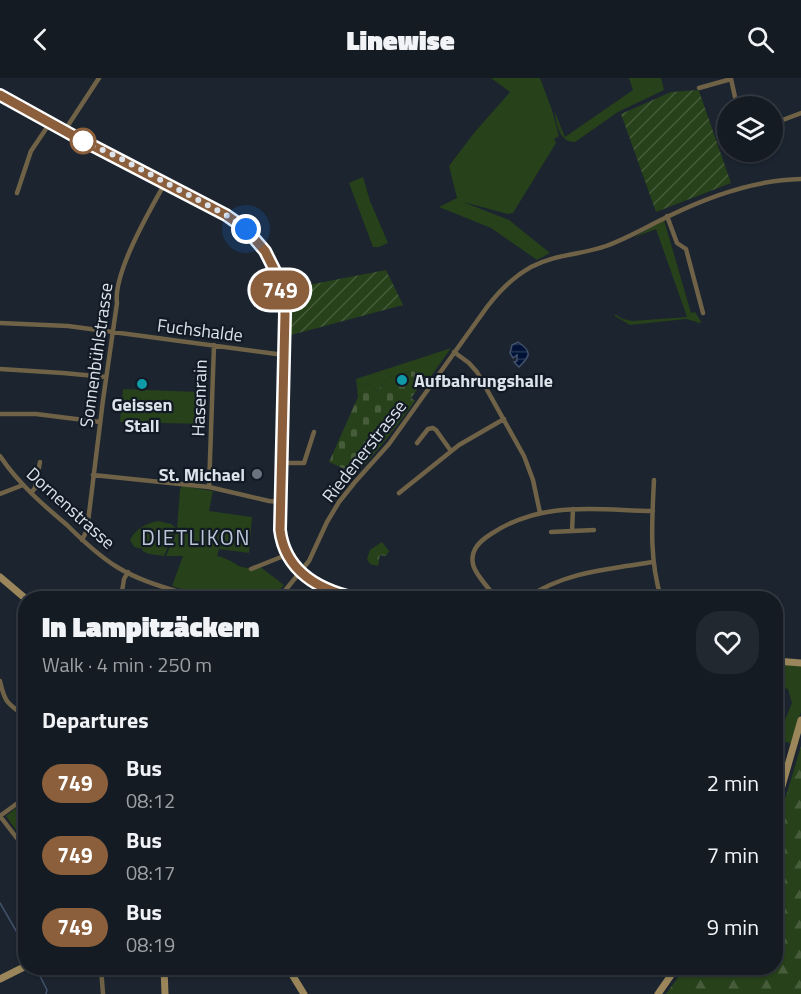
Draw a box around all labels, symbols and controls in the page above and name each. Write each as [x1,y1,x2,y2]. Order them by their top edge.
text: Linewise [346,19,455,60]
icon: back [24,23,57,56]
icon: search [744,23,777,56]
map controls [717,96,783,162]
button: layers [717,96,783,162]
unlabelled marker [70,128,96,154]
your location [231,214,261,244]
line badge: 749 [246,270,314,310]
text: 749 [262,274,298,306]
street label: Sonnenbühlstrasse [72,281,120,429]
street label: Fuchshalde [156,311,244,349]
street label: Hasenrain [184,359,214,437]
place label: Aufbahrungshalle [414,367,553,394]
marker: Aufbahrungshalle [395,373,409,387]
marker: Geissen Stall [135,377,149,391]
place label: Geissen Stall [112,391,172,439]
street label: Riedenerstrasse [315,394,413,508]
street label: Dornenstrasse [21,461,121,555]
place label: St. Michael [159,461,245,488]
marker: St. Michael [250,467,264,481]
district label: DIETLIKON [141,521,251,553]
text: In Lampitzäckern [42,605,260,648]
button: heart [696,611,759,674]
text: Walk · 4 min · 250 m [42,649,212,680]
text: Departures [42,703,149,737]
text: Bus [126,751,162,785]
text: 2 min [707,766,759,800]
text: 749 [57,767,93,799]
text: 08:12 [126,785,175,816]
text: Bus [126,823,162,857]
text: 7 min [707,838,759,872]
text: 749 [57,839,93,871]
text: 08:17 [126,857,175,888]
text: Bus [126,895,162,929]
text: 9 min [707,910,759,944]
text: 749 [57,911,93,943]
text: 08:19 [126,929,175,960]

